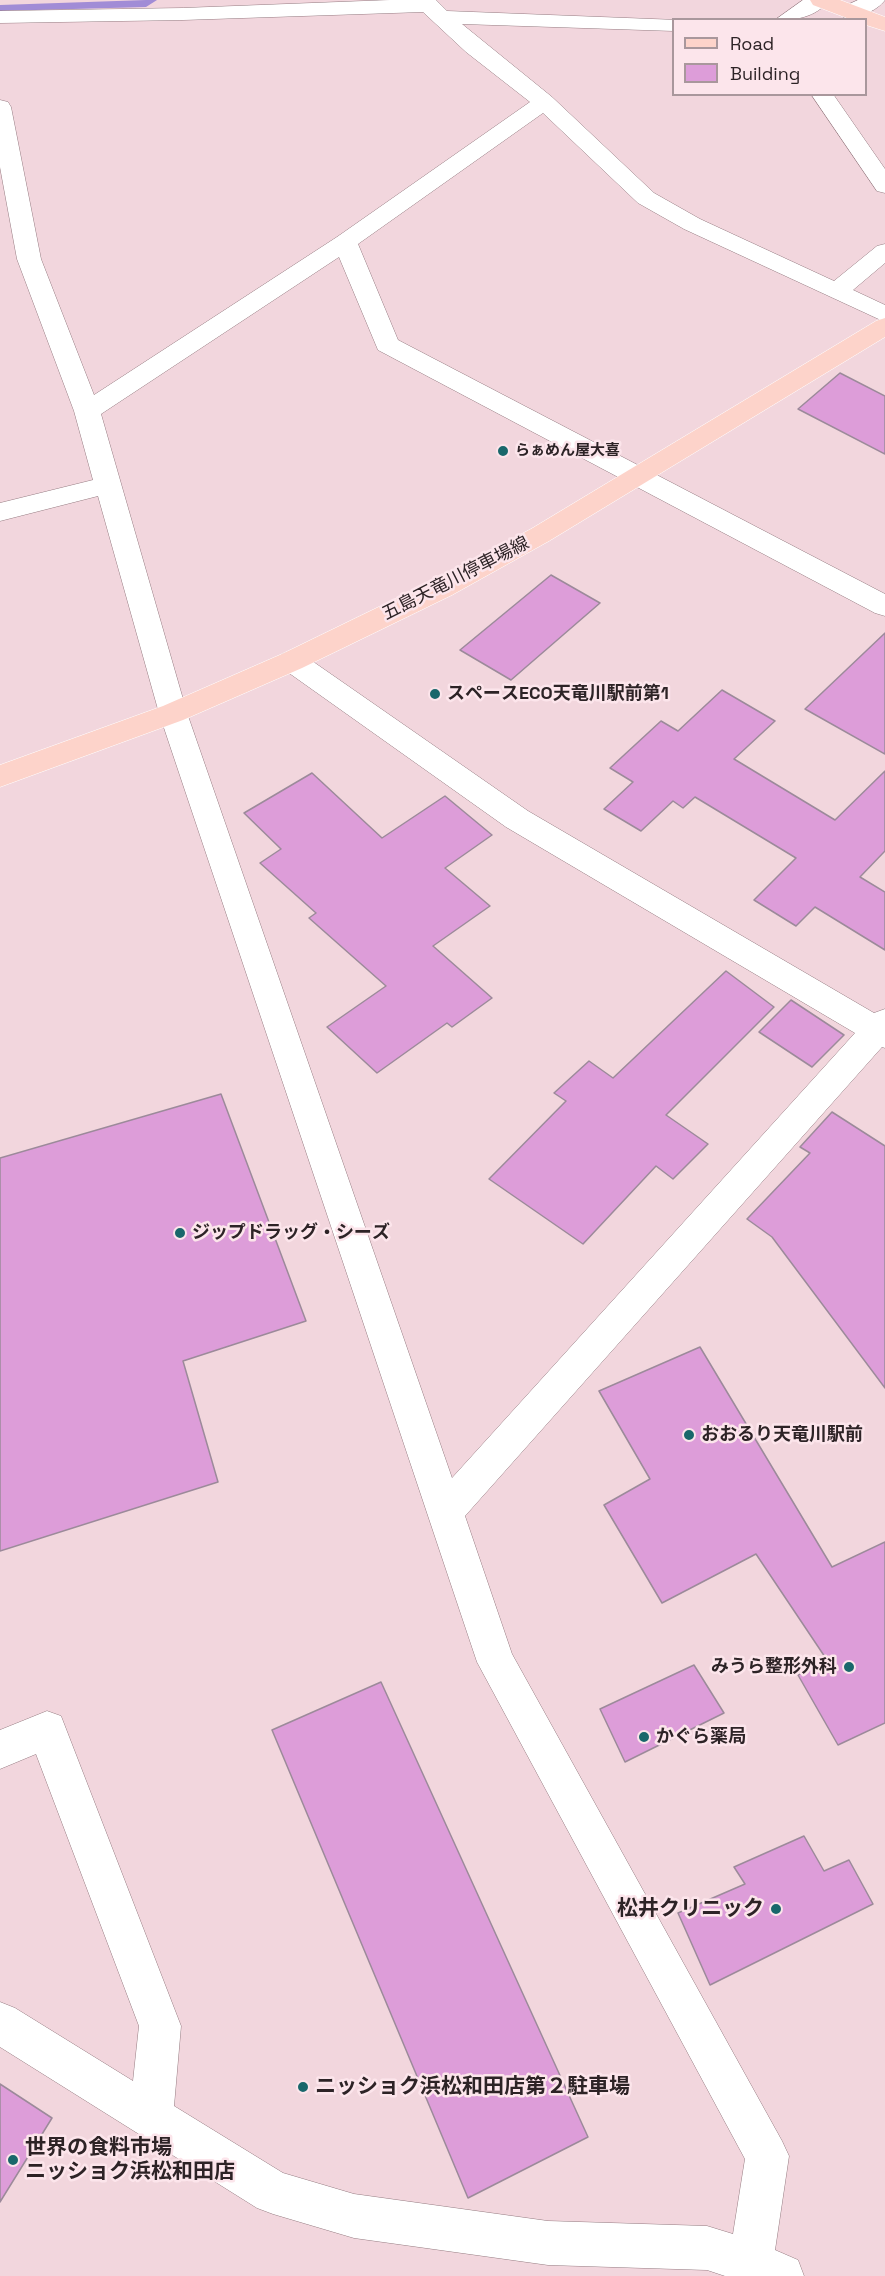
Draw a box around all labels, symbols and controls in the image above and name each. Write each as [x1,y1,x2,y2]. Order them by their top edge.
legend [672,18,867,96]
text: Road [730,32,774,55]
text: Building [730,62,800,85]
place label: らぁめん屋大喜 [515,442,620,460]
marker: らぁめん屋大喜 [496,444,510,458]
street label: 五島天竜川停車場線 [379,533,533,625]
place label: スペースECO天竜川駅前第1 [447,683,669,705]
marker: スペースECO天竜川駅前第1 [428,687,442,701]
place label: ジップドラッグ・シーズ [192,1222,390,1244]
marker: ジップドラッグ・シーズ [173,1226,187,1240]
place label: おおるり天竜川駅前 [701,1424,863,1446]
marker: おおるり天竜川駅前 [682,1428,696,1442]
place label: みうら整形外科 [711,1656,837,1678]
marker: みうら整形外科 [842,1660,856,1674]
place label: かぐら薬局 [656,1726,746,1748]
marker: かぐら薬局 [637,1730,651,1744]
place label: 松井クリニック [617,1896,764,1922]
marker: 松井クリニック [769,1902,783,1916]
place label: ニッショク浜松和田店第２駐車場 [315,2074,630,2100]
marker: ニッショク浜松和田店第２駐車場 [296,2080,310,2094]
place label: 世界の食料市場 ニッショク浜松和田店 [25,2135,235,2185]
marker: 世界の食料市場 ニッショク浜松和田店 [6,2153,20,2167]

